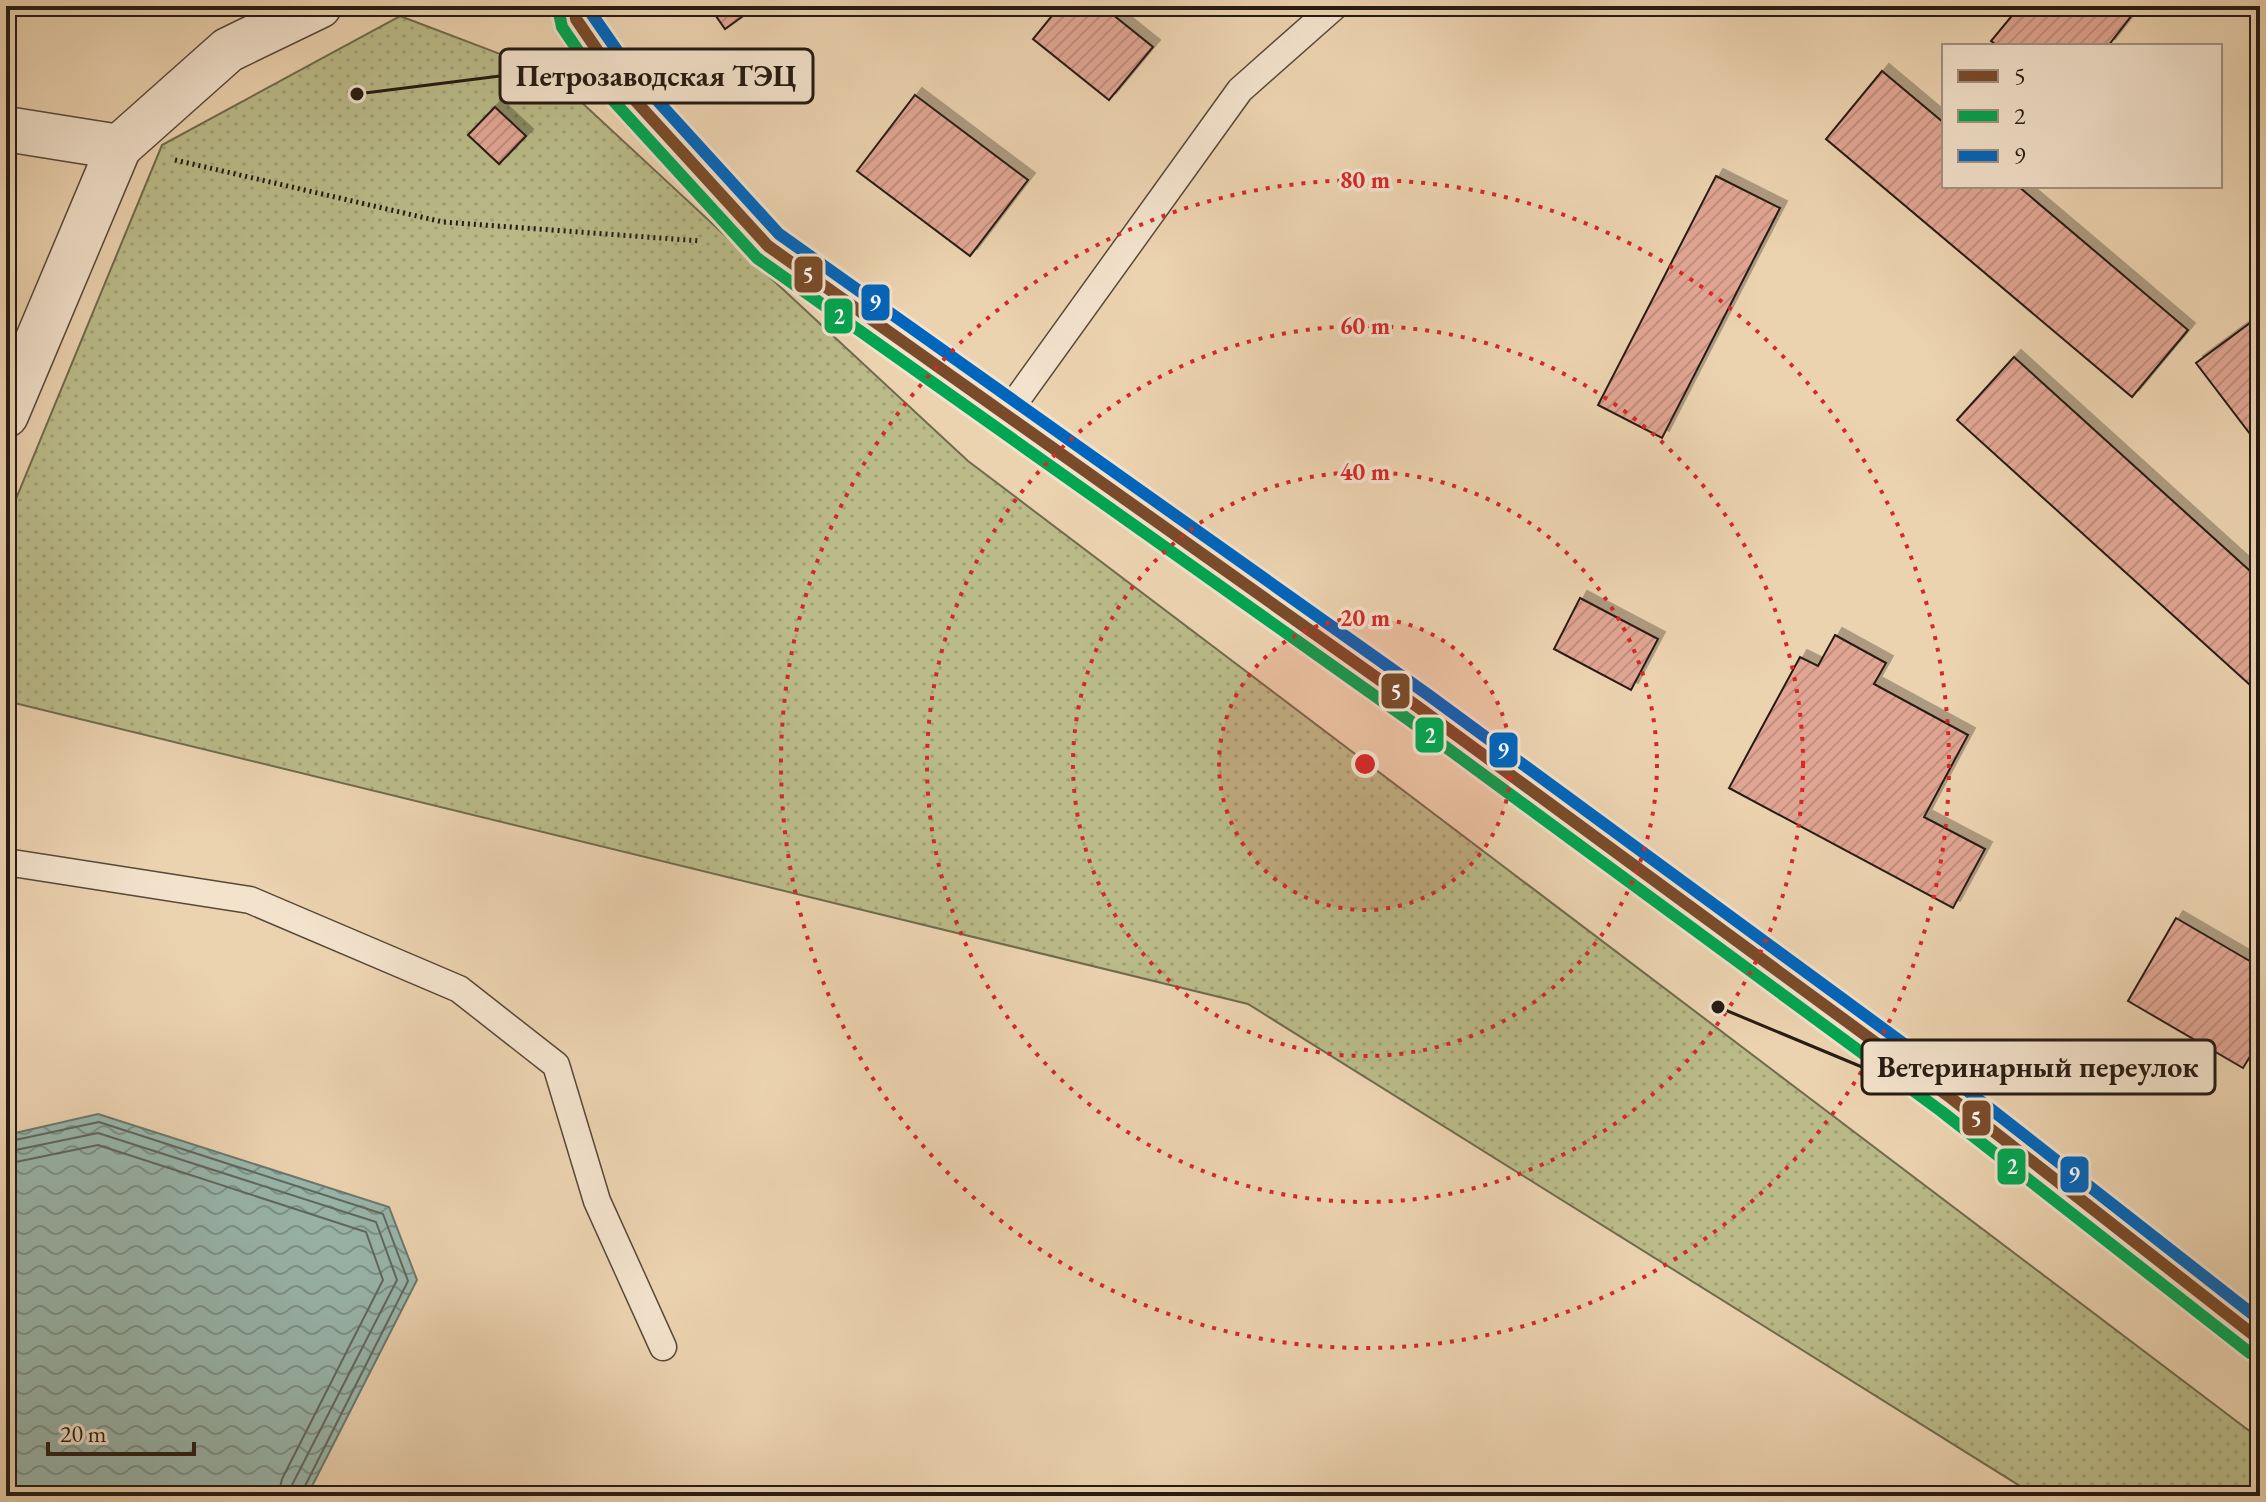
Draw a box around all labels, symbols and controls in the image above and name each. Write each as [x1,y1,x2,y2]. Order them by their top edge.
legend [1942,44,2222,188]
callout: Петрозаводская ТЭЦ [500,49,813,103]
text: Петрозаводская ТЭЦ [516,56,796,95]
text: 5 [2014,60,2026,91]
text: 2 [2014,100,2026,131]
text: 9 [2014,140,2026,171]
text: 80 m [1340,164,1390,195]
line badge: 5 [793,255,824,294]
text: 5 [802,260,814,289]
line badge: 9 [860,283,891,322]
text: 9 [869,288,881,317]
line badge: 2 [823,297,854,335]
text: 2 [833,302,845,331]
text: 60 m [1340,310,1390,341]
text: 40 m [1340,456,1390,487]
text: 20 m [1340,602,1390,633]
line badge: 5 [1380,672,1411,710]
text: 5 [1390,677,1402,706]
line badge: 2 [1414,716,1445,754]
text: 2 [1424,721,1436,750]
line badge: 9 [1488,731,1519,769]
text: 9 [1497,736,1509,765]
centre of rings [1351,750,1379,778]
callout: Ветеринарный переулок [1862,1040,2215,1094]
text: Ветеринарный переулок [1877,1047,2199,1086]
line badge: 5 [1961,1099,1992,1137]
text: 5 [1970,1104,1982,1133]
line badge: 2 [1996,1147,2027,1186]
text: 2 [2006,1152,2018,1181]
line badge: 9 [2059,1155,2090,1194]
text: 9 [2068,1160,2080,1189]
scale bar [48,1406,194,1456]
text: 20 m [60,1418,107,1449]

